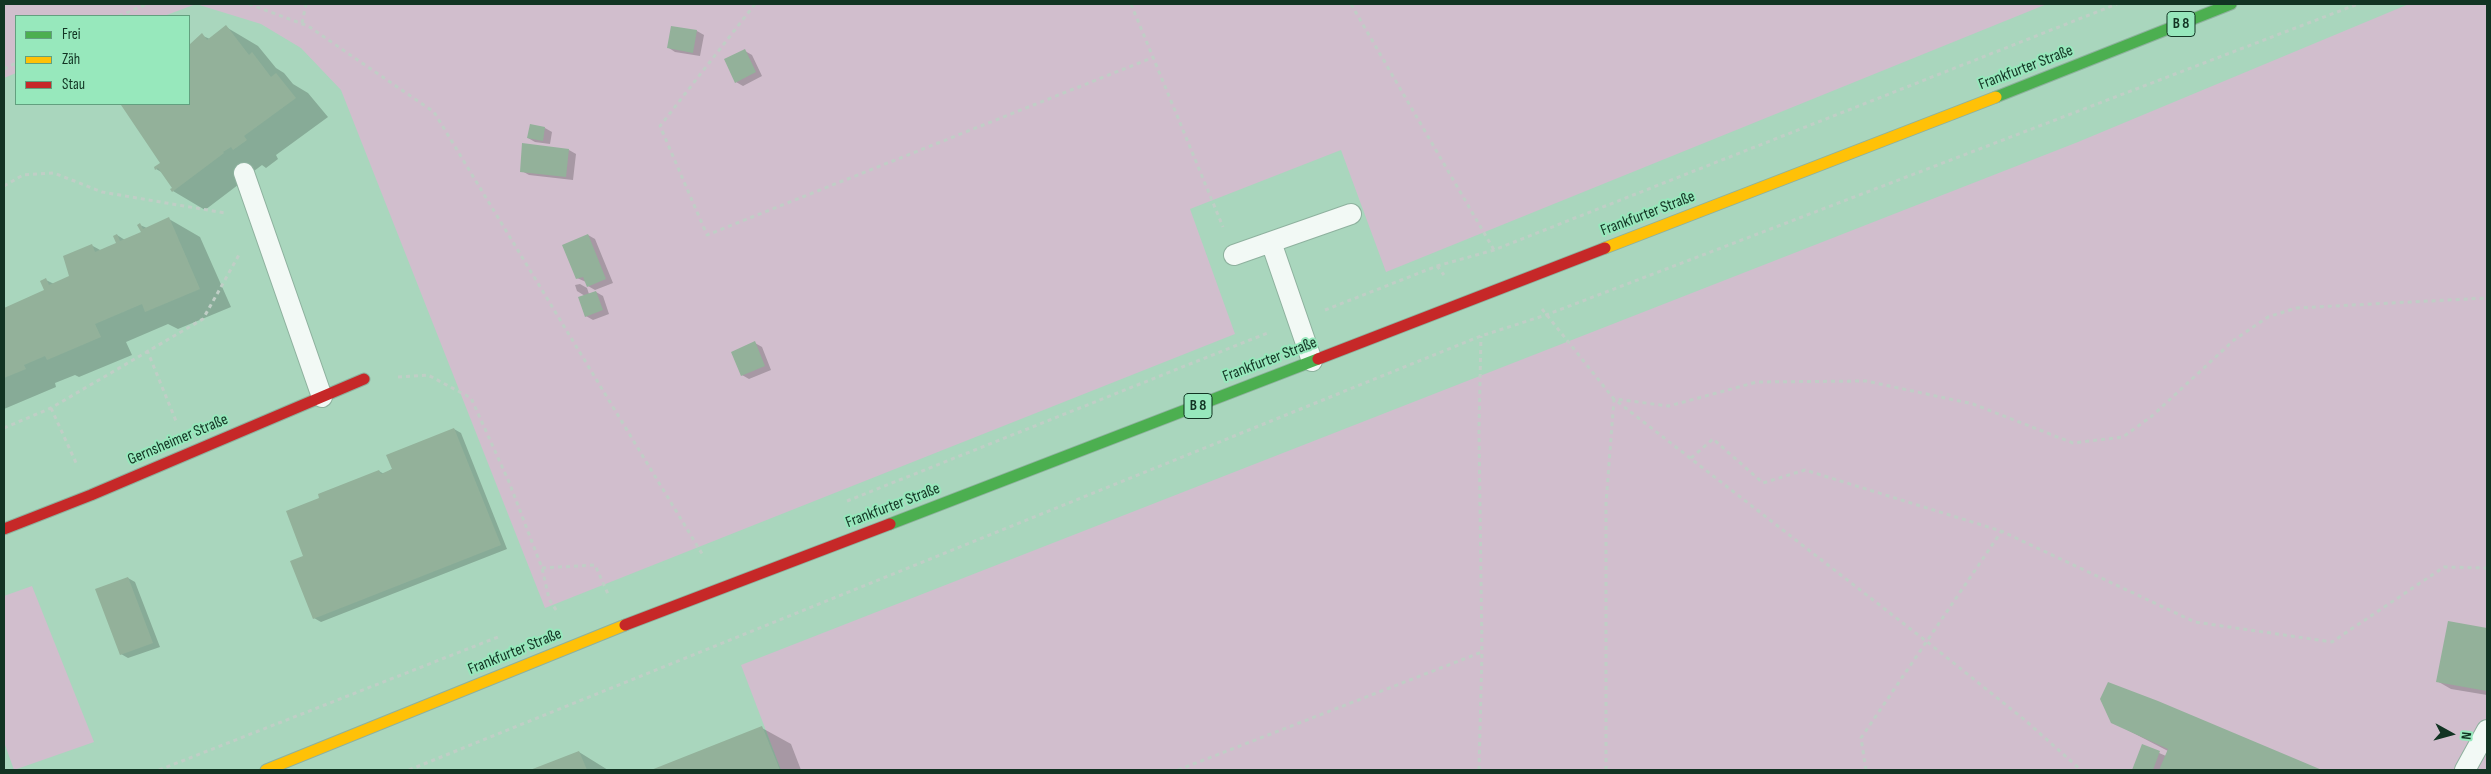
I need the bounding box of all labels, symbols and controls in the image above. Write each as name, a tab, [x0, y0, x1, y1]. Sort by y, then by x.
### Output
road number: B 8	[2167, 12, 2195, 36]
legend	[15, 15, 190, 105]
text: Frei	[62, 25, 81, 44]
street label: Frankfurter Straße	[1976, 41, 2076, 95]
text: Zäh	[62, 50, 80, 69]
text: Stau	[62, 75, 85, 94]
street label: Frankfurter Straße	[1598, 187, 1698, 241]
street label: Frankfurter Straße	[1220, 333, 1320, 387]
road number: B 8	[1184, 394, 1212, 418]
street label: Gernsheimer Straße	[125, 410, 231, 470]
street label: Frankfurter Straße	[843, 479, 943, 533]
street label: Frankfurter Straße	[465, 625, 565, 679]
north arrow	[2426, 709, 2476, 759]
text: N	[2457, 731, 2475, 741]

